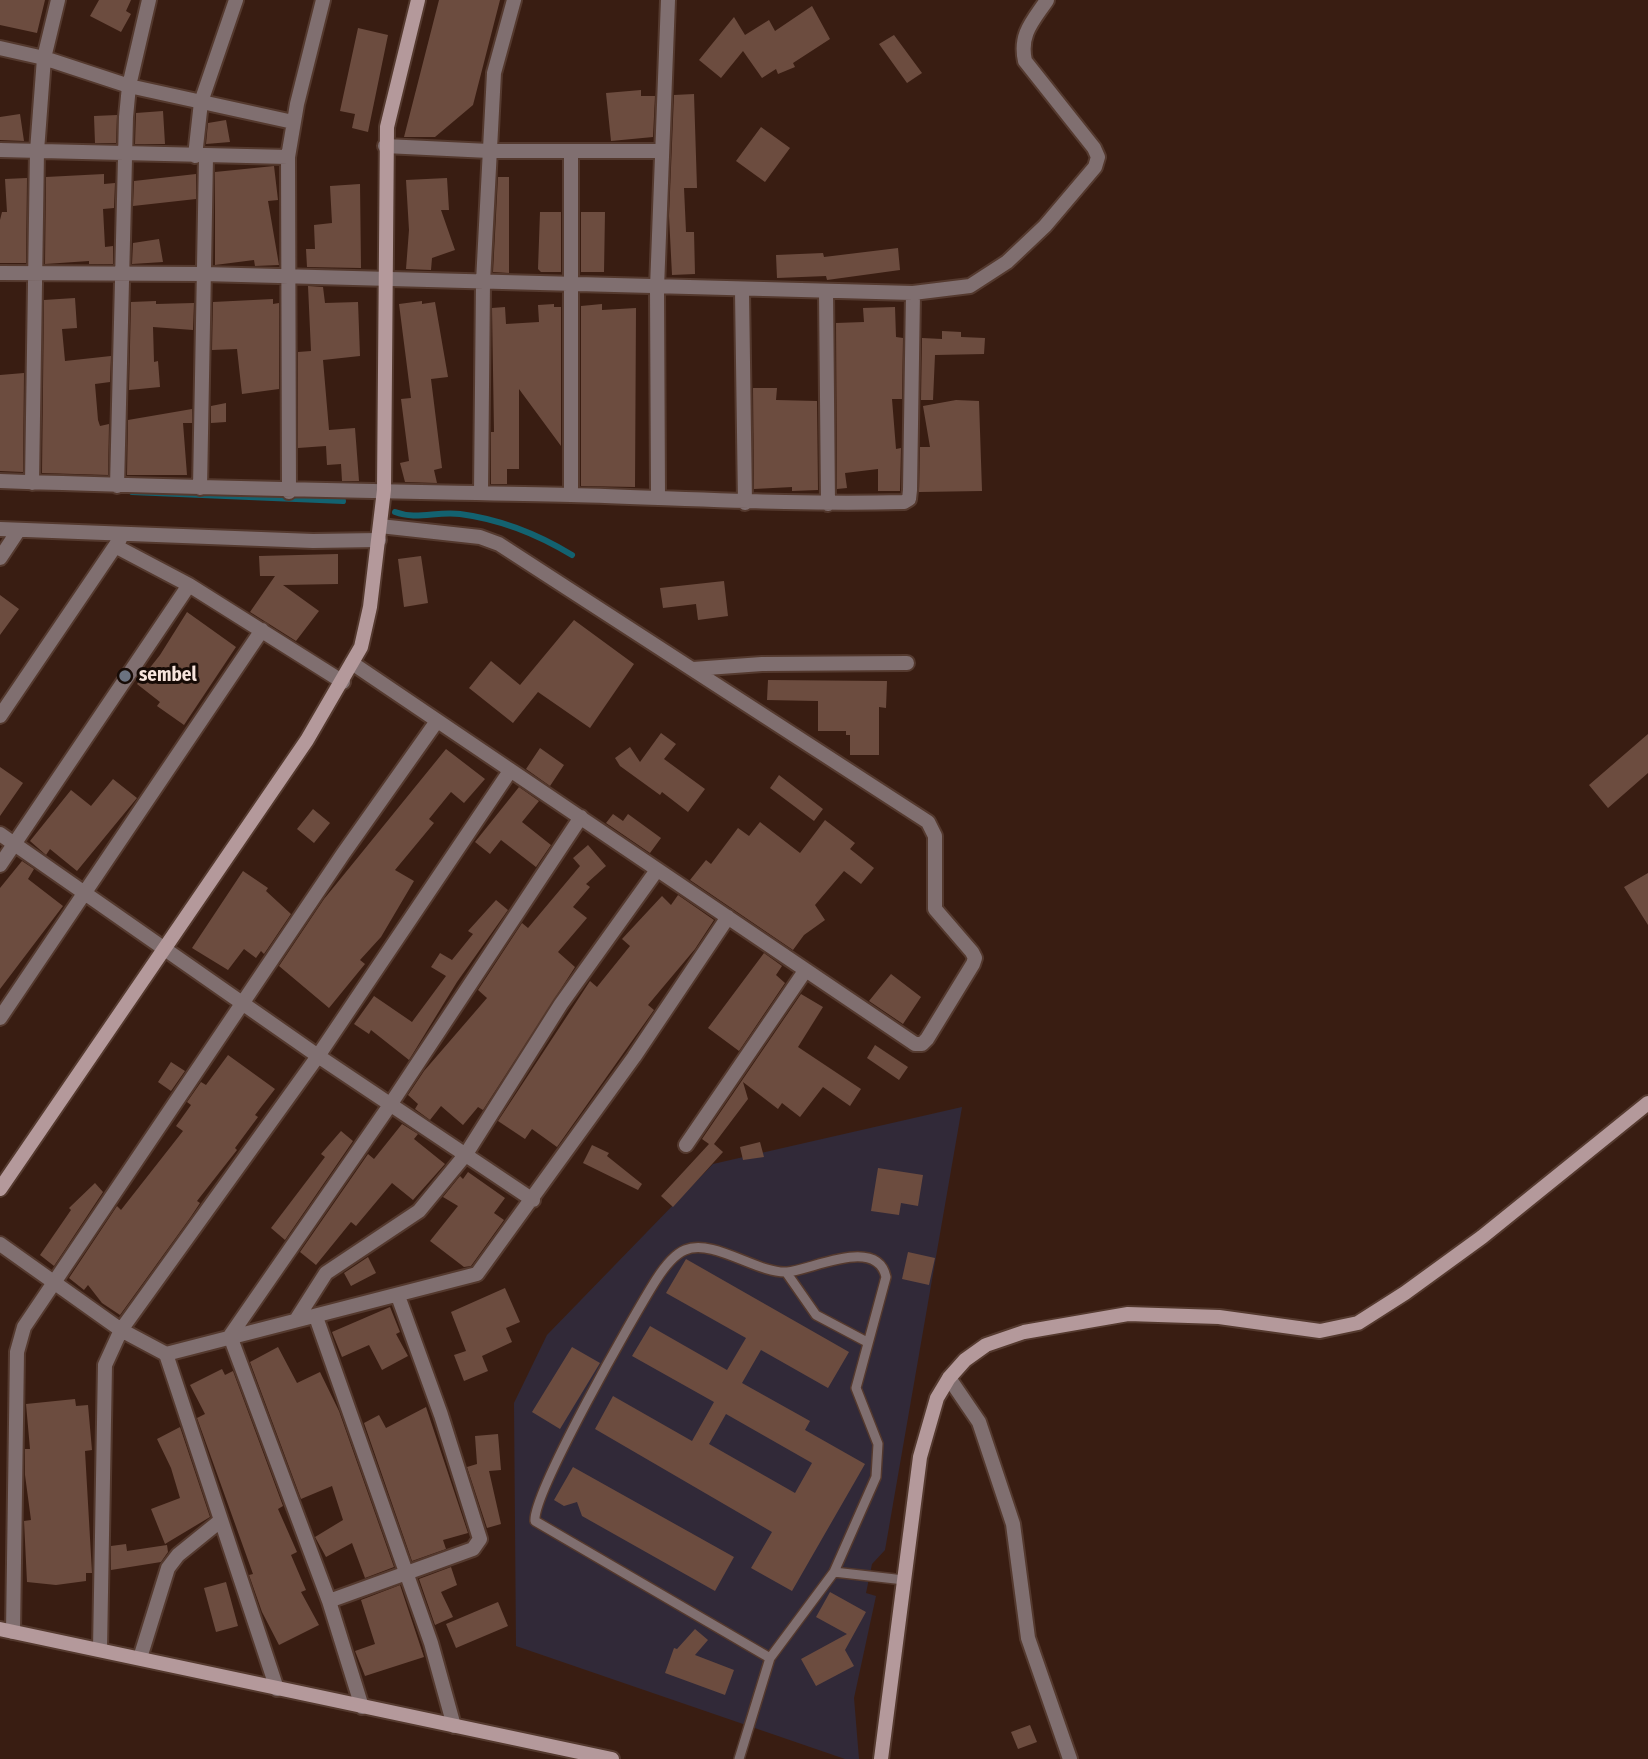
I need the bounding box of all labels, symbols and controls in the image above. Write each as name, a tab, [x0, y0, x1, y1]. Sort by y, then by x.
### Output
place label: sembel	[139, 665, 197, 687]
marker: sembel	[117, 668, 133, 684]

